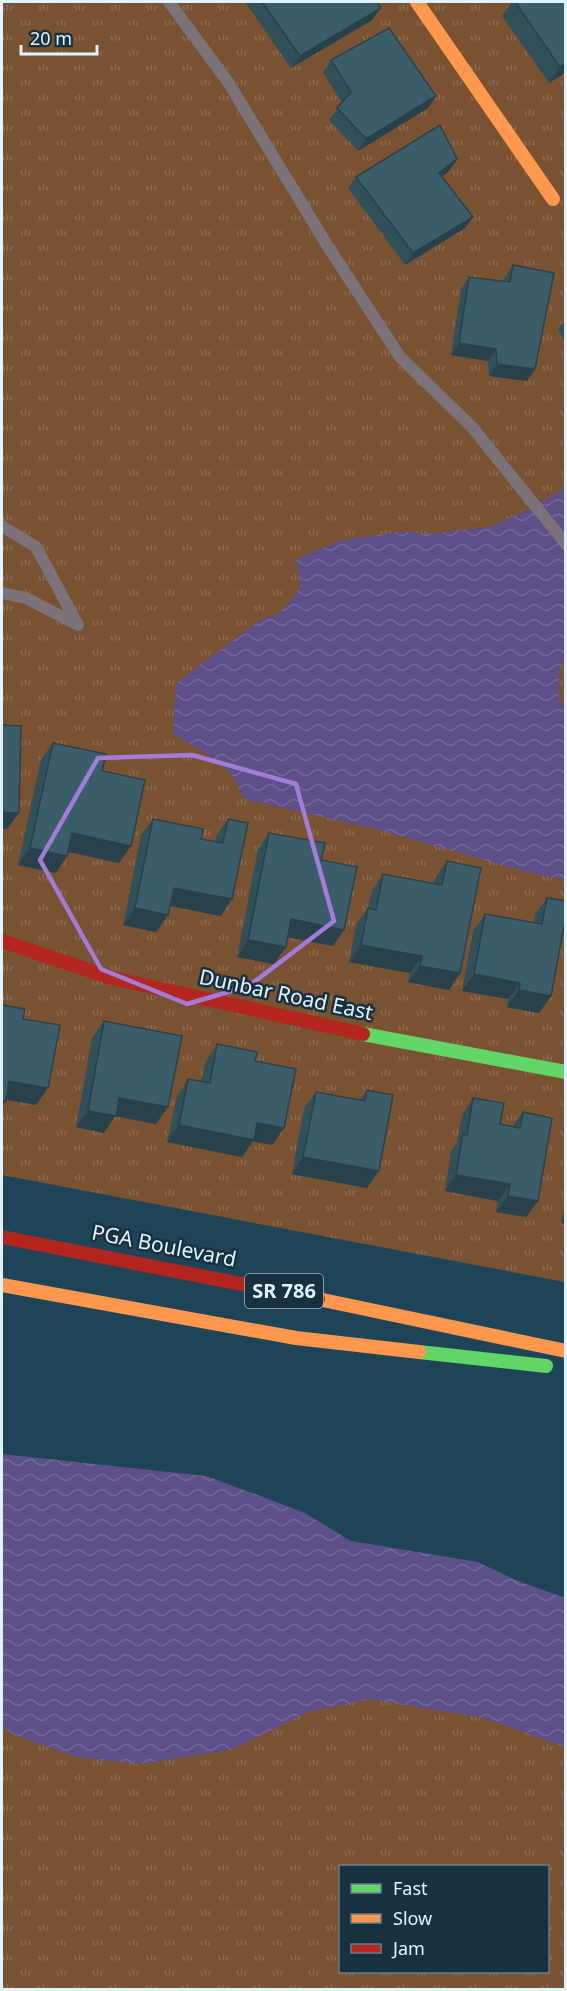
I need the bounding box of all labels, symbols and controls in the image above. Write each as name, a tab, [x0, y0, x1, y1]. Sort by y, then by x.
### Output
scale bar	[21, 18, 98, 56]
text: 20 m	[30, 26, 72, 50]
street label: Dunbar Road East	[197, 962, 376, 1026]
street label: PGA Boulevard	[90, 1217, 239, 1273]
road number: SR 786	[245, 1274, 323, 1308]
legend	[339, 1865, 549, 1973]
text: Fast	[393, 1876, 428, 1900]
text: Slow	[393, 1906, 432, 1930]
text: Jam	[391, 1936, 425, 1960]

